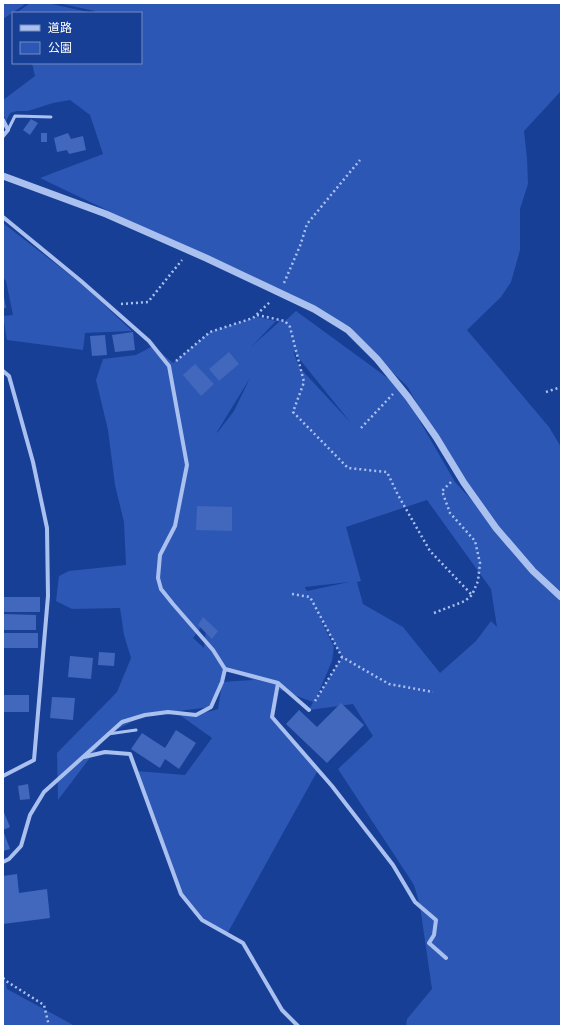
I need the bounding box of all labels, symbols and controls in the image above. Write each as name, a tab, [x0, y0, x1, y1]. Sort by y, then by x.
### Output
legend	[12, 12, 142, 64]
text: 道路	[48, 21, 72, 35]
text: 公園	[48, 41, 72, 55]

